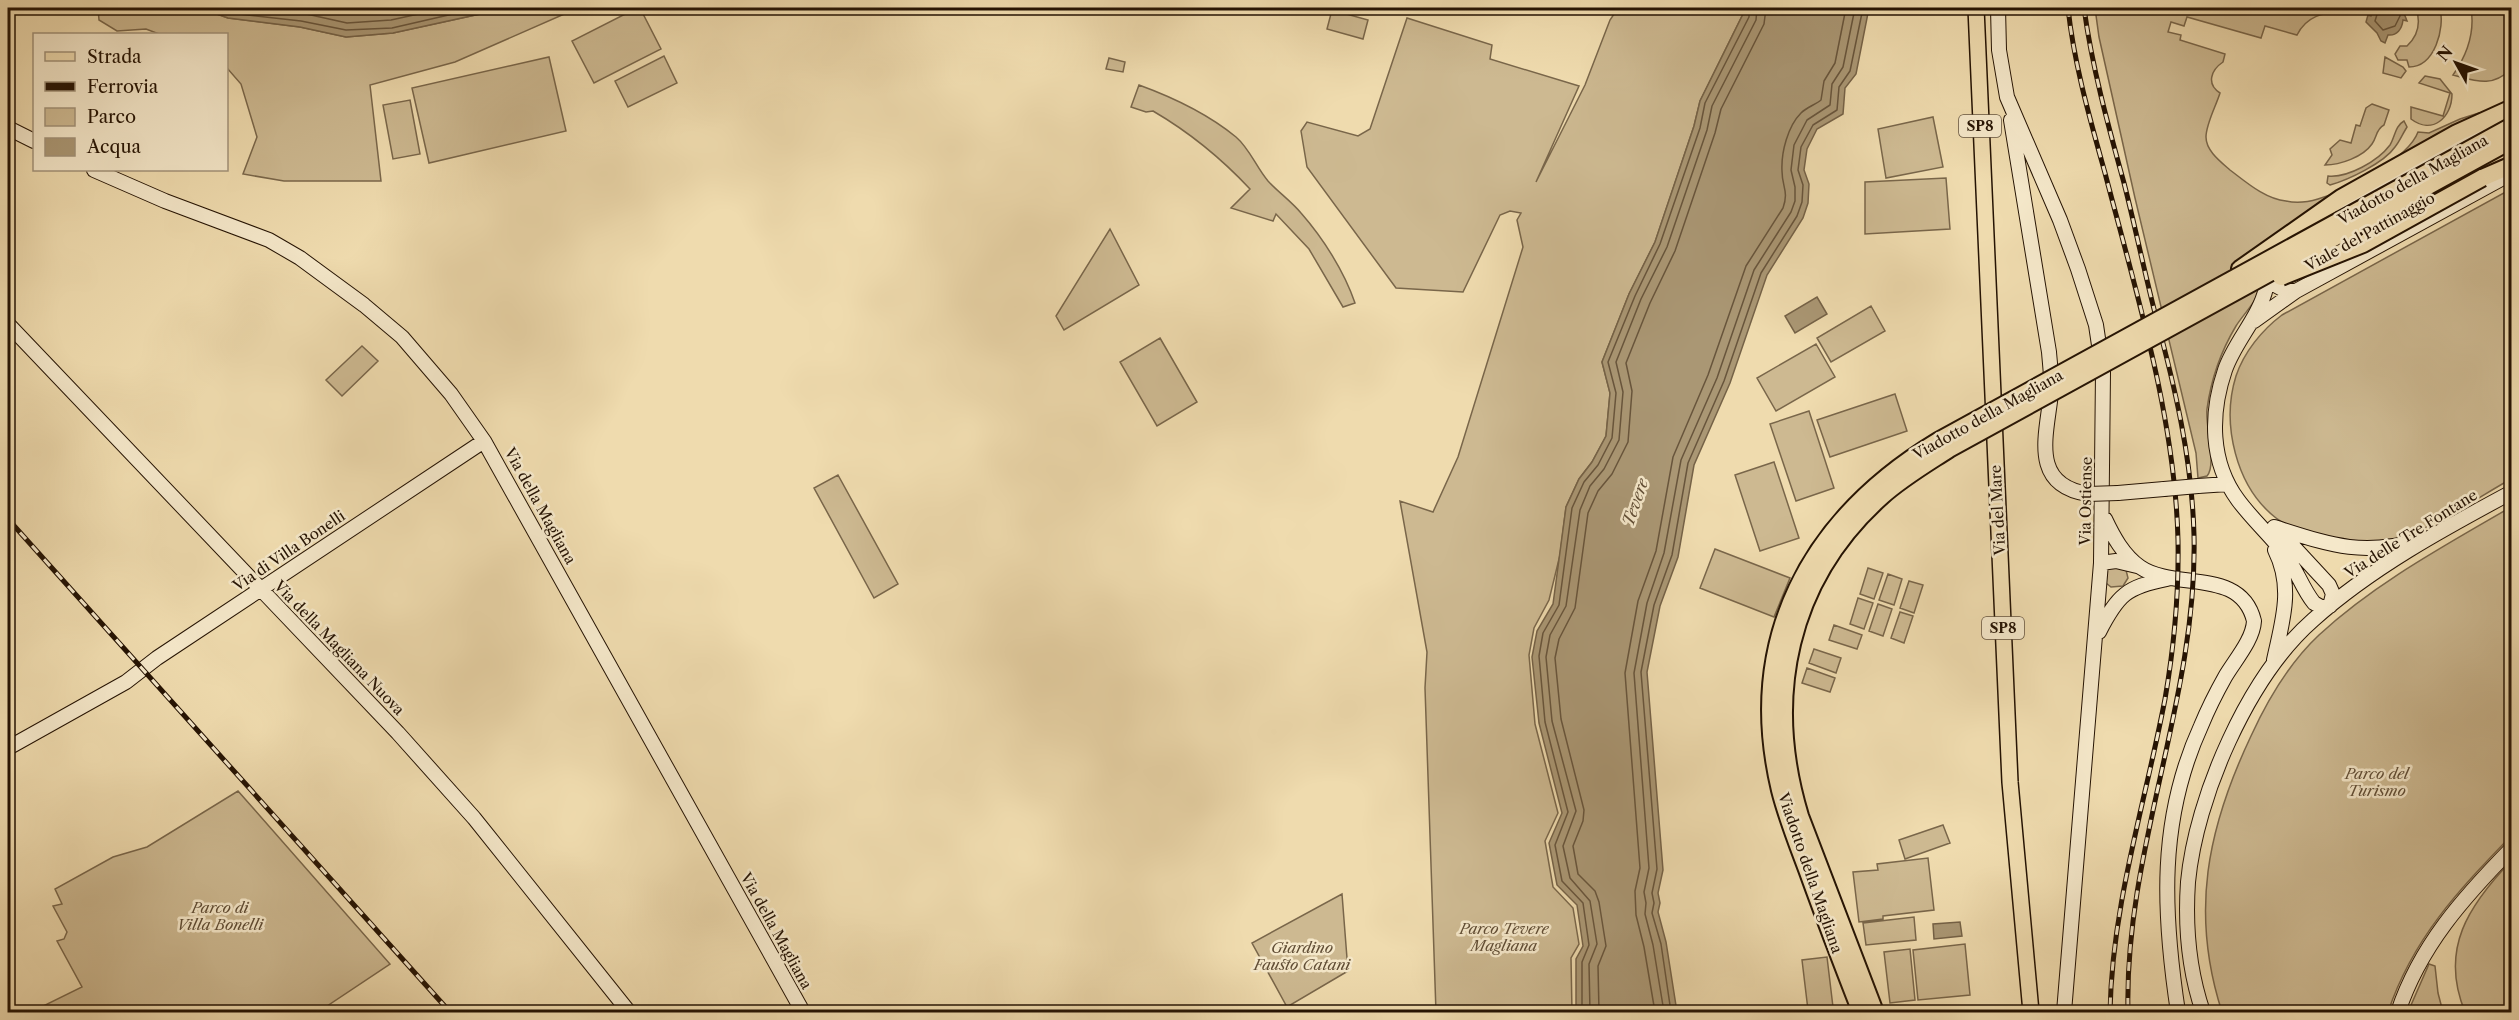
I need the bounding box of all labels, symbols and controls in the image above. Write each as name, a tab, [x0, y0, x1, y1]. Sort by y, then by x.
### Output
legend	[33, 33, 228, 171]
north arrow	[2426, 33, 2486, 93]
text: N	[2432, 42, 2457, 65]
text: Strada	[87, 46, 142, 68]
text: Ferrovia	[87, 76, 159, 98]
text: Parco	[87, 106, 136, 128]
road number: SP8	[1959, 115, 2001, 137]
street label: Viadotto della Magliana	[2334, 130, 2491, 229]
text: Acqua	[86, 136, 141, 158]
street label: Viale del Pattinaggio	[2301, 188, 2438, 276]
street label: Viadotto della Magliana	[1909, 365, 2066, 464]
street label: Via della Magliana	[500, 443, 580, 567]
street label: Via Ostiense	[2075, 457, 2096, 546]
street label: Via del Mare	[1986, 464, 2009, 557]
water label: Tevere	[1618, 474, 1653, 528]
street label: Via delle Tre Fontane	[2340, 485, 2481, 583]
street label: Via di Villa Bonelli	[228, 506, 349, 596]
street label: Via della Magliana Nuova	[269, 576, 409, 719]
road number: SP8	[1982, 617, 2024, 639]
park label: Parco del Turismo	[2344, 764, 2411, 800]
street label: Viadotto della Magliana	[1774, 789, 1847, 956]
street label: Via della Magliana	[736, 868, 816, 992]
park label: Parco di Villa Bonelli	[177, 898, 265, 934]
park label: Parco Tevere Magliana	[1458, 919, 1549, 955]
park label: Giardino Fausto Catani	[1253, 938, 1352, 974]

